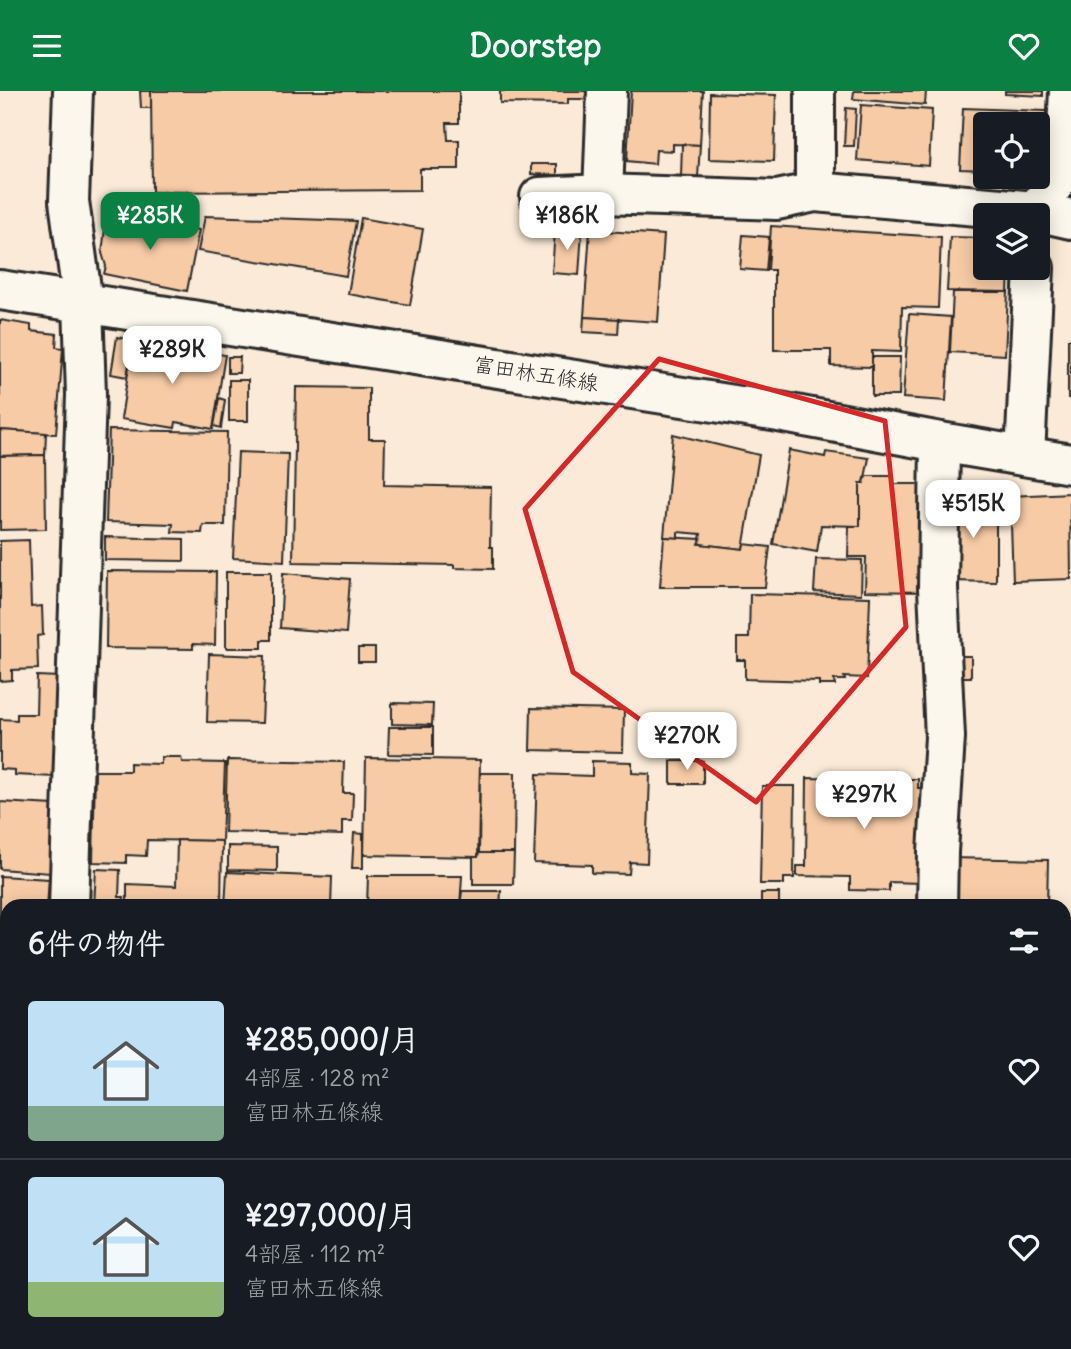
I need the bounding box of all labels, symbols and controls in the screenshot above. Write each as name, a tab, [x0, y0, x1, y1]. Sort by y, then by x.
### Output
text: Doorstep	[469, 25, 602, 66]
icon: menu	[28, 27, 66, 65]
icon: heart	[1005, 27, 1043, 65]
map controls	[973, 112, 1050, 280]
button: locate	[973, 112, 1050, 189]
pin: ¥285K	[101, 193, 199, 252]
pin: ¥186K	[518, 193, 616, 252]
text: ¥285K	[117, 200, 183, 229]
text: ¥186K	[535, 200, 599, 229]
button: layers	[973, 203, 1050, 280]
pin: ¥289K	[123, 327, 221, 386]
text: ¥289K	[139, 334, 205, 363]
street label: 富田林五條線	[472, 350, 600, 397]
pin: ¥515K	[924, 481, 1022, 540]
text: ¥515K	[941, 488, 1005, 517]
pin: ¥270K	[638, 713, 736, 772]
text: ¥270K	[654, 720, 720, 749]
pin: ¥297K	[815, 771, 913, 831]
text: ¥297K	[832, 779, 896, 808]
icon: filters	[1005, 922, 1043, 960]
text: 6件の物件	[28, 924, 165, 962]
text: ¥285,000/月	[245, 1020, 420, 1058]
icon: home	[84, 1029, 168, 1113]
icon: heart	[1005, 1052, 1043, 1090]
text: 4部屋 · 128 m²	[245, 1063, 390, 1092]
text: 富田林五條線	[245, 1097, 383, 1126]
text: ¥297,000/月	[245, 1196, 417, 1234]
icon: home	[84, 1205, 168, 1289]
icon: heart	[1005, 1228, 1043, 1266]
text: 4部屋 · 112 m²	[245, 1239, 385, 1268]
text: 富田林五條線	[245, 1273, 383, 1302]

